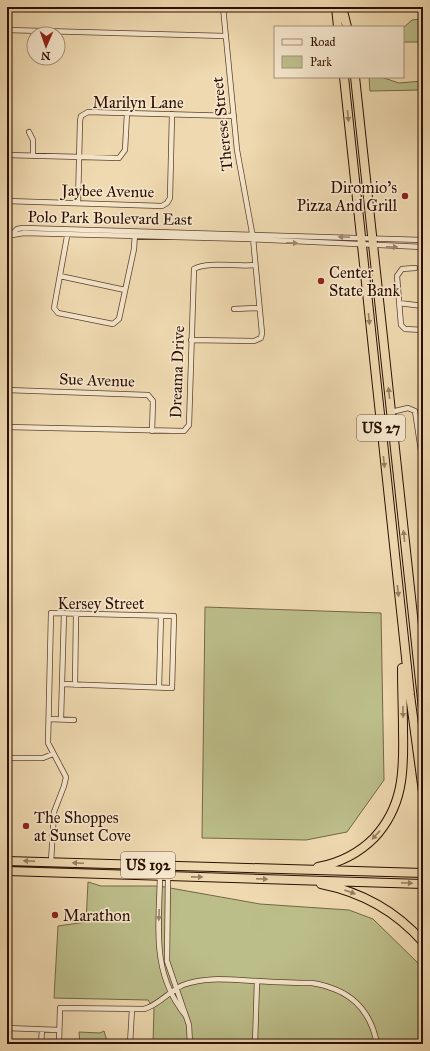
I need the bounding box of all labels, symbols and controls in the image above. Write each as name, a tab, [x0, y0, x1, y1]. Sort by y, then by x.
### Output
north arrow	[26, 26, 66, 66]
legend	[274, 26, 404, 78]
text: Road	[310, 35, 336, 49]
text: N	[40, 49, 51, 62]
text: Park	[310, 55, 332, 69]
street label: Therese Street	[208, 76, 236, 172]
street label: Marilyn Lane	[92, 93, 184, 112]
one-way arrow	[345, 110, 351, 122]
place label: Diromio's Pizza And Grill	[297, 178, 398, 215]
street label: Jaybee Avenue	[59, 181, 155, 202]
marker: Diromio's Pizza And Grill	[400, 191, 410, 201]
street label: Polo Park Boulevard East	[27, 207, 193, 229]
one-way arrow	[337, 234, 350, 240]
one-way arrow	[286, 239, 298, 246]
one-way arrow	[386, 243, 398, 250]
place label: Center State Bank	[329, 263, 400, 300]
marker: Center State Bank	[316, 276, 326, 286]
one-way arrow	[366, 313, 373, 325]
street label: Dreama Drive	[166, 325, 188, 419]
street label: Sue Avenue	[59, 369, 136, 391]
one-way arrow	[386, 386, 392, 399]
road number: US 27	[357, 415, 405, 441]
one-way arrow	[381, 456, 388, 468]
one-way arrow	[401, 530, 408, 542]
one-way arrow	[395, 585, 402, 597]
street label: Kersey Street	[58, 594, 145, 613]
one-way arrow	[400, 706, 406, 719]
place label: The Shoppes at Sunset Cove	[34, 808, 131, 845]
marker: The Shoppes at Sunset Cove	[21, 821, 31, 831]
one-way arrow	[371, 830, 381, 840]
road number: US 192	[121, 852, 175, 878]
one-way arrow	[23, 858, 35, 865]
one-way arrow	[71, 860, 84, 866]
one-way arrow	[191, 874, 204, 880]
one-way arrow	[256, 876, 269, 882]
one-way arrow	[401, 880, 413, 887]
one-way arrow	[344, 889, 356, 895]
place label: Marathon	[63, 906, 131, 925]
one-way arrow	[156, 909, 162, 922]
marker: Marathon	[50, 910, 60, 920]

